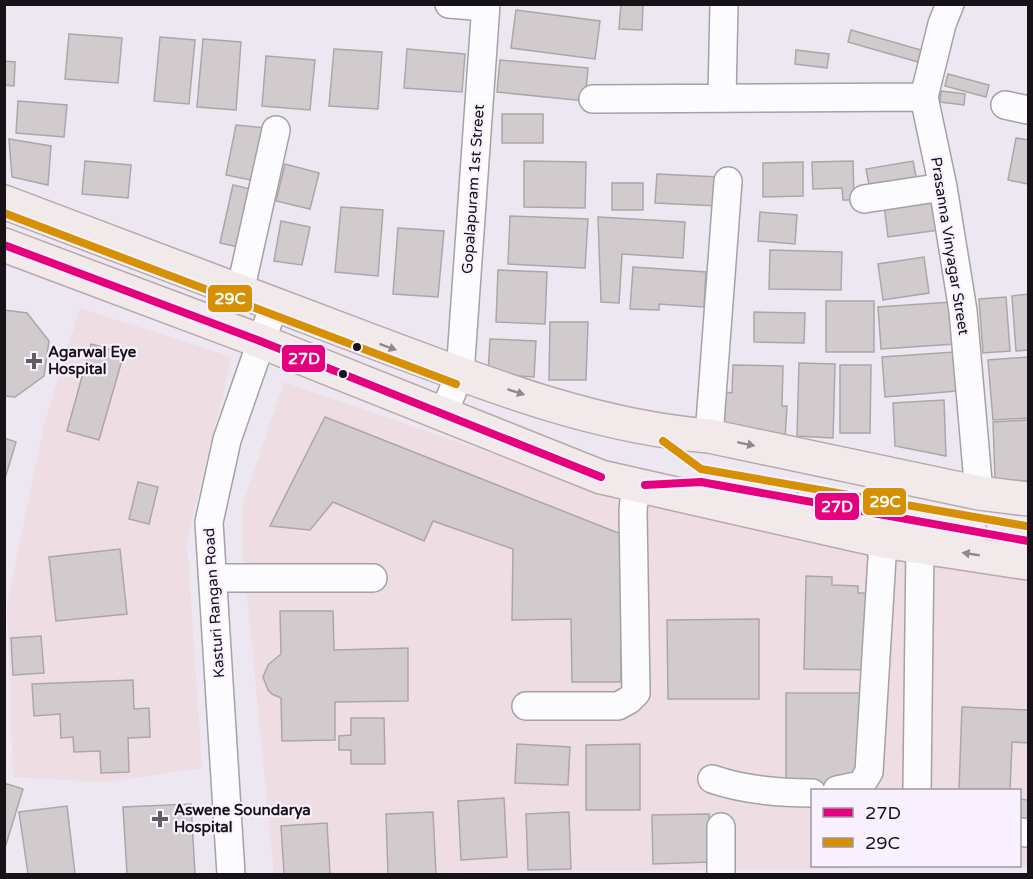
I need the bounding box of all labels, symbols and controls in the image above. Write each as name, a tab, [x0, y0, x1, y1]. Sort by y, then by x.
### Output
street label: Gopalapuram 1st Street	[458, 103, 488, 274]
street label: Prasanna Vinyagar Street	[927, 156, 973, 337]
line badge: 29C	[207, 284, 253, 313]
text: 29C	[214, 289, 246, 309]
unlabelled marker	[351, 341, 363, 353]
place label: Agarwal Eye Hospital	[48, 343, 137, 379]
one-way arrow	[379, 343, 397, 352]
line badge: 27D	[281, 344, 326, 373]
text: 27D	[288, 349, 320, 369]
marker: Agarwal Eye Hospital	[25, 352, 43, 370]
unlabelled marker	[337, 368, 349, 380]
one-way arrow	[507, 388, 525, 397]
one-way arrow	[737, 440, 756, 449]
line badge: 29C	[862, 487, 907, 516]
line badge: 27D	[814, 492, 860, 521]
text: 29C	[869, 492, 901, 512]
text: 27D	[821, 497, 853, 517]
street label: Kasturi Rangan Road	[200, 527, 228, 679]
one-way arrow	[961, 549, 980, 558]
legend	[811, 789, 1021, 867]
place label: Aswene Soundarya Hospital	[174, 801, 311, 837]
text: 27D	[865, 802, 901, 824]
marker: Aswene Soundarya Hospital	[151, 810, 169, 828]
text: 29C	[865, 832, 900, 854]

